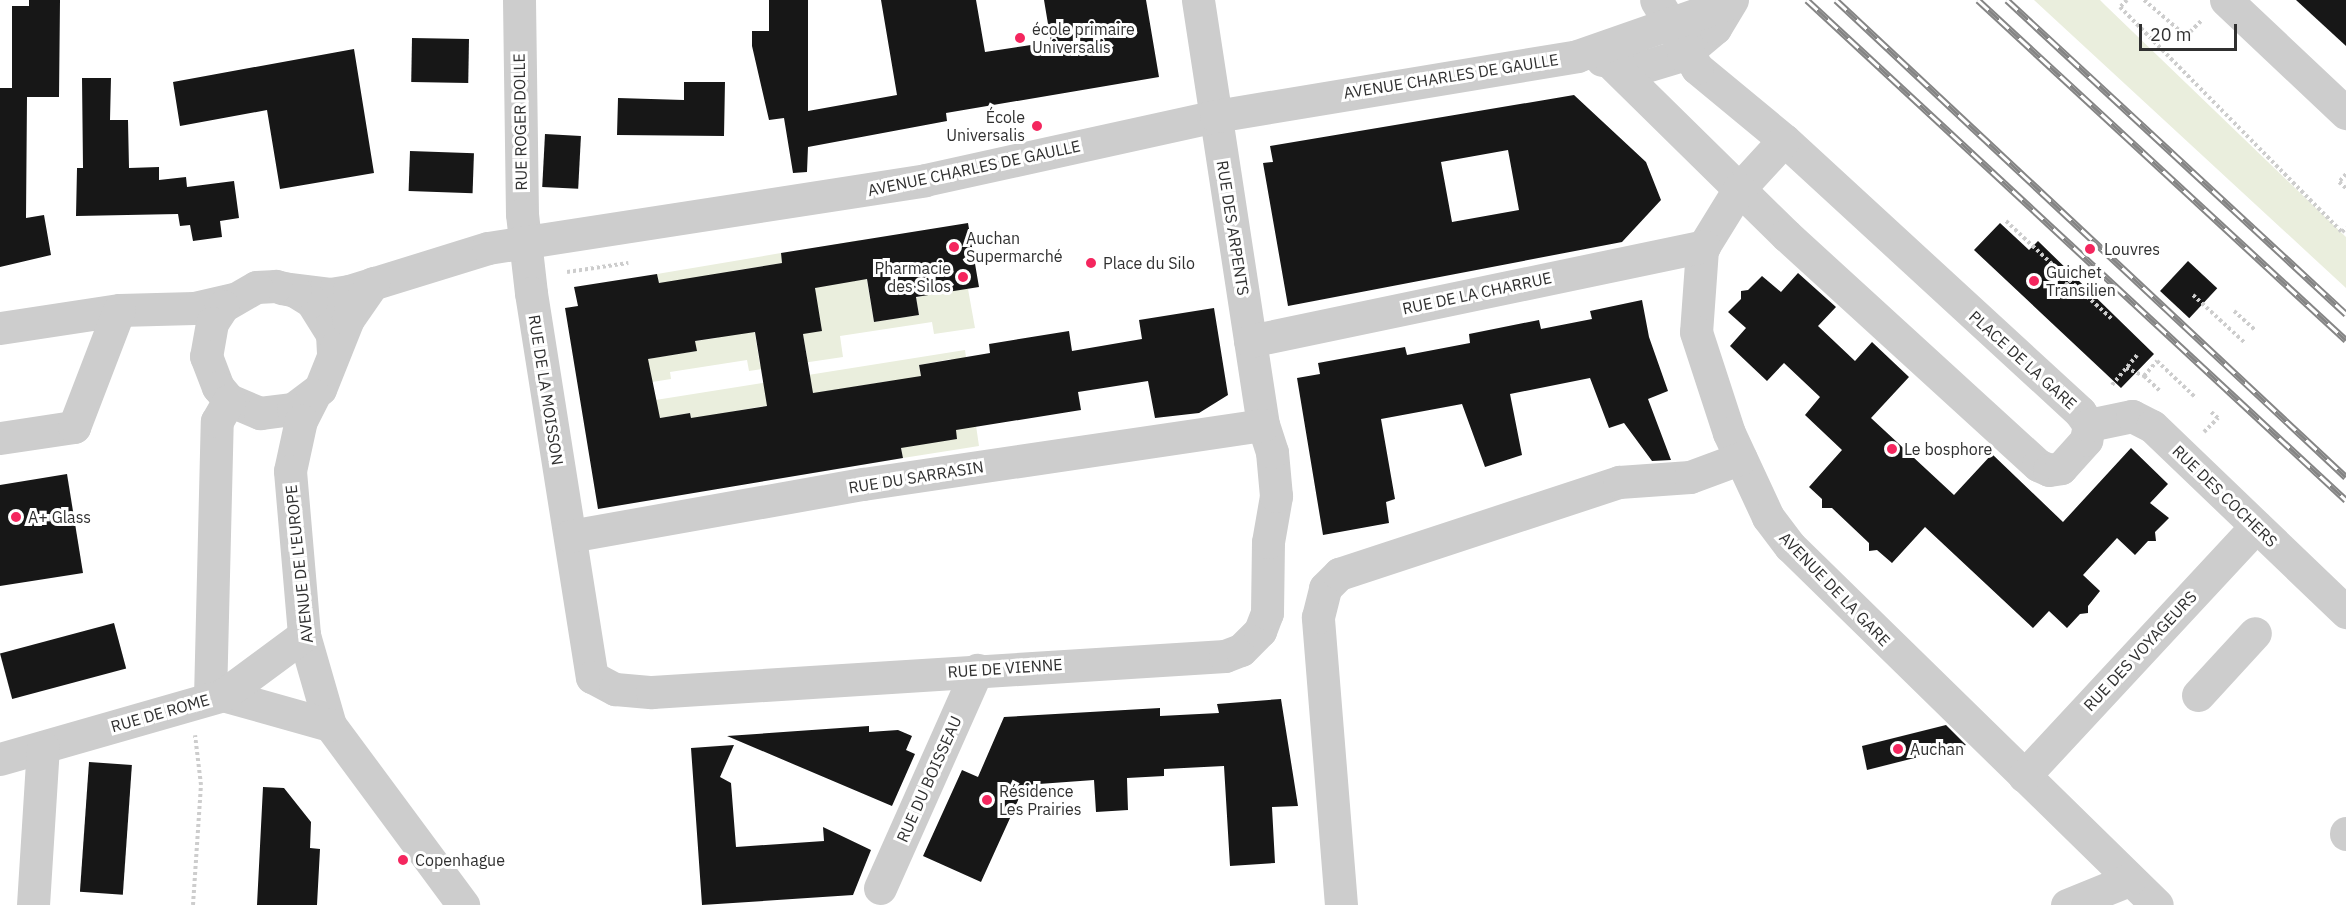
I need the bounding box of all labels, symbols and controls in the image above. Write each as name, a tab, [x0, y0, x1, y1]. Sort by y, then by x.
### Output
scale bar	[2142, 12, 2240, 50]
place label: école primaire Universalis	[1032, 19, 1135, 57]
text: 20 m	[2150, 23, 2192, 46]
marker: école primaire Universalis	[1013, 31, 1027, 45]
street label: AVENUE CHARLES DE GAULLE	[1342, 50, 1560, 102]
street label: RUE ROGER DOLLE	[509, 53, 531, 191]
place label: École Universalis	[946, 107, 1025, 145]
marker: École Universalis	[1030, 119, 1044, 133]
street label: AVENUE CHARLES DE GAULLE	[866, 136, 1082, 200]
street label: RUE DES ARPENTS	[1213, 159, 1253, 297]
place label: Auchan Supermarché	[966, 228, 1063, 266]
place label: Louvres	[2104, 239, 2160, 259]
marker: Auchan Supermarché	[947, 240, 961, 254]
marker: Louvres	[2081, 240, 2099, 258]
place label: Place du Silo	[1103, 253, 1195, 273]
marker: Place du Silo	[1084, 256, 1098, 270]
place label: Pharmacie des Silos	[874, 258, 951, 296]
place label: Guichet Transilien	[2046, 262, 2116, 300]
street label: RUE DE LA CHARRUE	[1401, 268, 1553, 318]
marker: Pharmacie des Silos	[956, 270, 970, 284]
marker: Guichet Transilien	[2027, 274, 2041, 288]
street label: PLACE DE LA GARE	[1965, 307, 2081, 413]
street label: RUE DE LA MOISSON	[525, 313, 567, 467]
place label: Le bosphore	[1904, 439, 1992, 459]
street label: RUE DES COCHERS	[2169, 441, 2281, 551]
marker: Le bosphore	[1885, 442, 1899, 456]
street label: RUE DU SARRASIN	[847, 457, 985, 497]
street label: AVENUE DE L'EUROPE	[281, 484, 317, 644]
place label: A+ Glass	[28, 507, 91, 527]
marker: A+ Glass	[9, 510, 23, 524]
street label: AVENUE DE LA GARE	[1776, 528, 1894, 650]
street label: RUE DES VOYAGEURS	[2079, 587, 2201, 715]
street label: RUE DE VIENNE	[947, 654, 1063, 682]
street label: RUE DE ROME	[109, 690, 211, 736]
street label: RUE DU BOISSEAU	[893, 713, 965, 845]
place label: Auchan	[1910, 739, 1964, 759]
marker: Auchan	[1891, 742, 1905, 756]
place label: Résidence Les Prairies	[999, 781, 1082, 819]
marker: Résidence Les Prairies	[980, 793, 994, 807]
place label: Copenhague	[415, 850, 505, 870]
marker: Copenhague	[396, 853, 410, 867]

